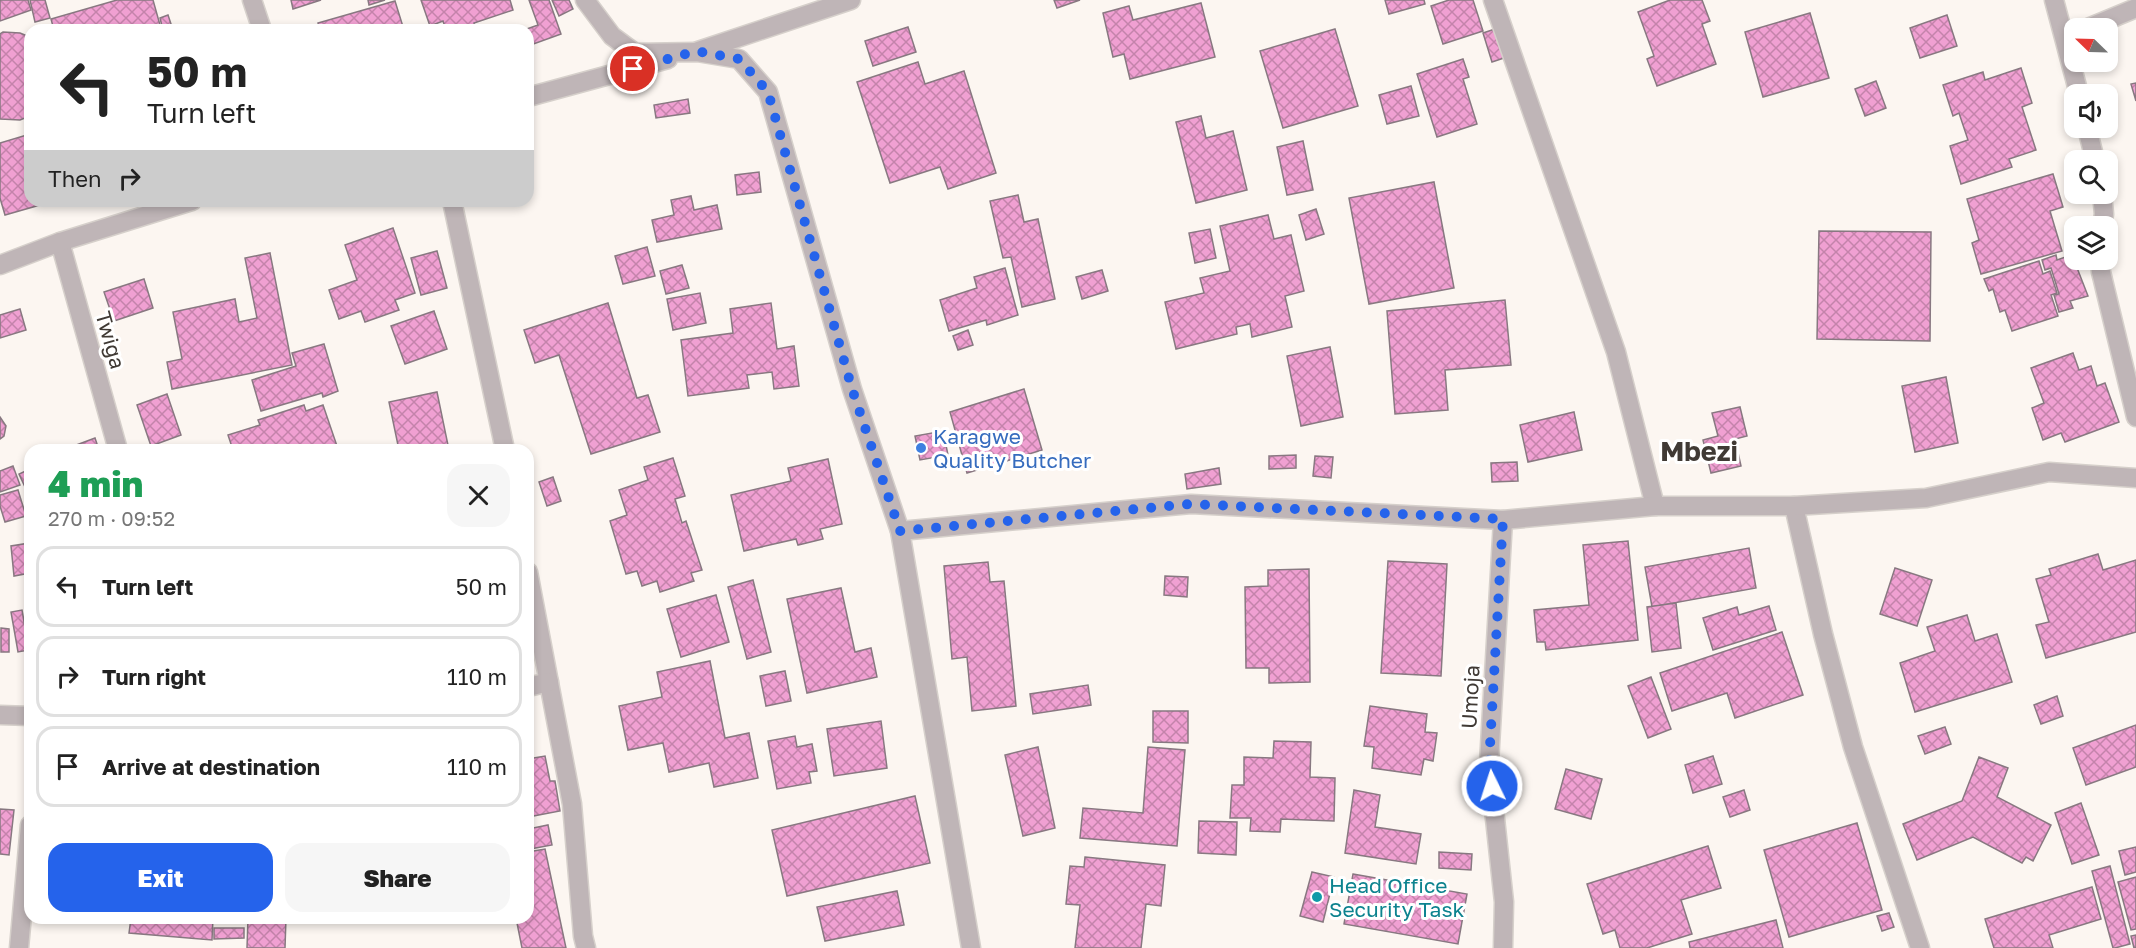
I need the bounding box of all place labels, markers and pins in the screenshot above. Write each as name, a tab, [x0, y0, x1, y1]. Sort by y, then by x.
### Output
pin	[607, 43, 658, 94]
place label: Karagwe Quality Butcher	[933, 423, 1091, 473]
marker: Karagwe Quality Butcher	[914, 441, 928, 455]
place label: Head Office Security Task	[1329, 872, 1465, 922]
marker: Head Office Security Task	[1310, 890, 1324, 904]

